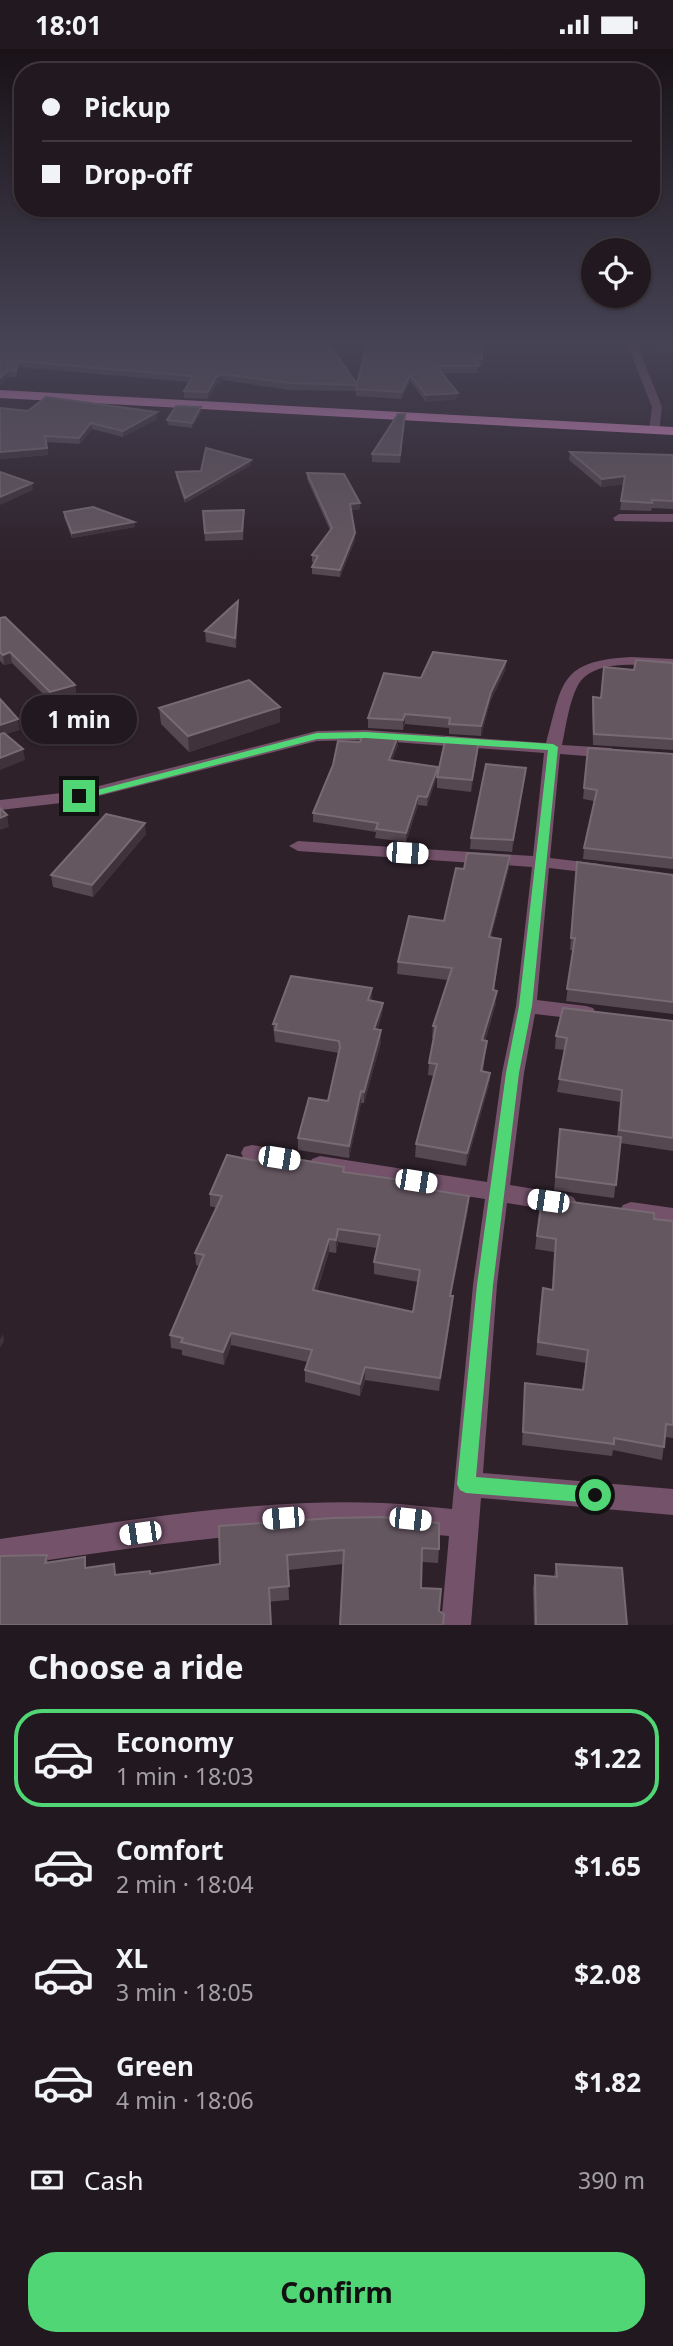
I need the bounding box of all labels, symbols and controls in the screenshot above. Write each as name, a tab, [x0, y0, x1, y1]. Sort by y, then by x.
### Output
text: 18:01	[35, 7, 102, 43]
text: Pickup	[84, 89, 171, 125]
text: Drop-off	[84, 156, 191, 192]
map controls	[581, 238, 651, 308]
button: locate	[581, 238, 651, 308]
callout: 1 min	[21, 695, 137, 743]
text: 1 min	[47, 703, 111, 735]
route end	[63, 780, 95, 812]
car	[386, 841, 429, 865]
car	[257, 1144, 302, 1172]
car	[394, 1167, 439, 1195]
car	[526, 1188, 571, 1214]
route start	[579, 1479, 611, 1511]
car	[262, 1506, 305, 1530]
car	[389, 1506, 432, 1532]
car	[118, 1520, 163, 1546]
text: Choose a ride	[28, 1645, 244, 1688]
text: Economy	[116, 1724, 234, 1760]
icon: car	[32, 1727, 95, 1790]
text: $1.22	[574, 1740, 641, 1776]
text: 1 min · 18:03	[116, 1760, 254, 1792]
text: Comfort	[116, 1832, 224, 1868]
icon: car	[32, 1835, 95, 1898]
text: $1.65	[574, 1848, 641, 1884]
text: 2 min · 18:04	[116, 1868, 254, 1900]
text: XL	[116, 1940, 148, 1976]
icon: car	[32, 1943, 95, 2006]
text: $2.08	[574, 1956, 641, 1992]
text: 3 min · 18:05	[116, 1976, 254, 2008]
text: Green	[116, 2048, 194, 2084]
icon: car	[32, 2051, 95, 2114]
text: $1.82	[574, 2064, 641, 2100]
text: 4 min · 18:06	[116, 2084, 254, 2116]
icon: cash	[28, 2161, 66, 2199]
text: Cash	[84, 2162, 144, 2198]
text: 390 m	[578, 2164, 645, 2196]
button: Confirm	[28, 2252, 645, 2332]

